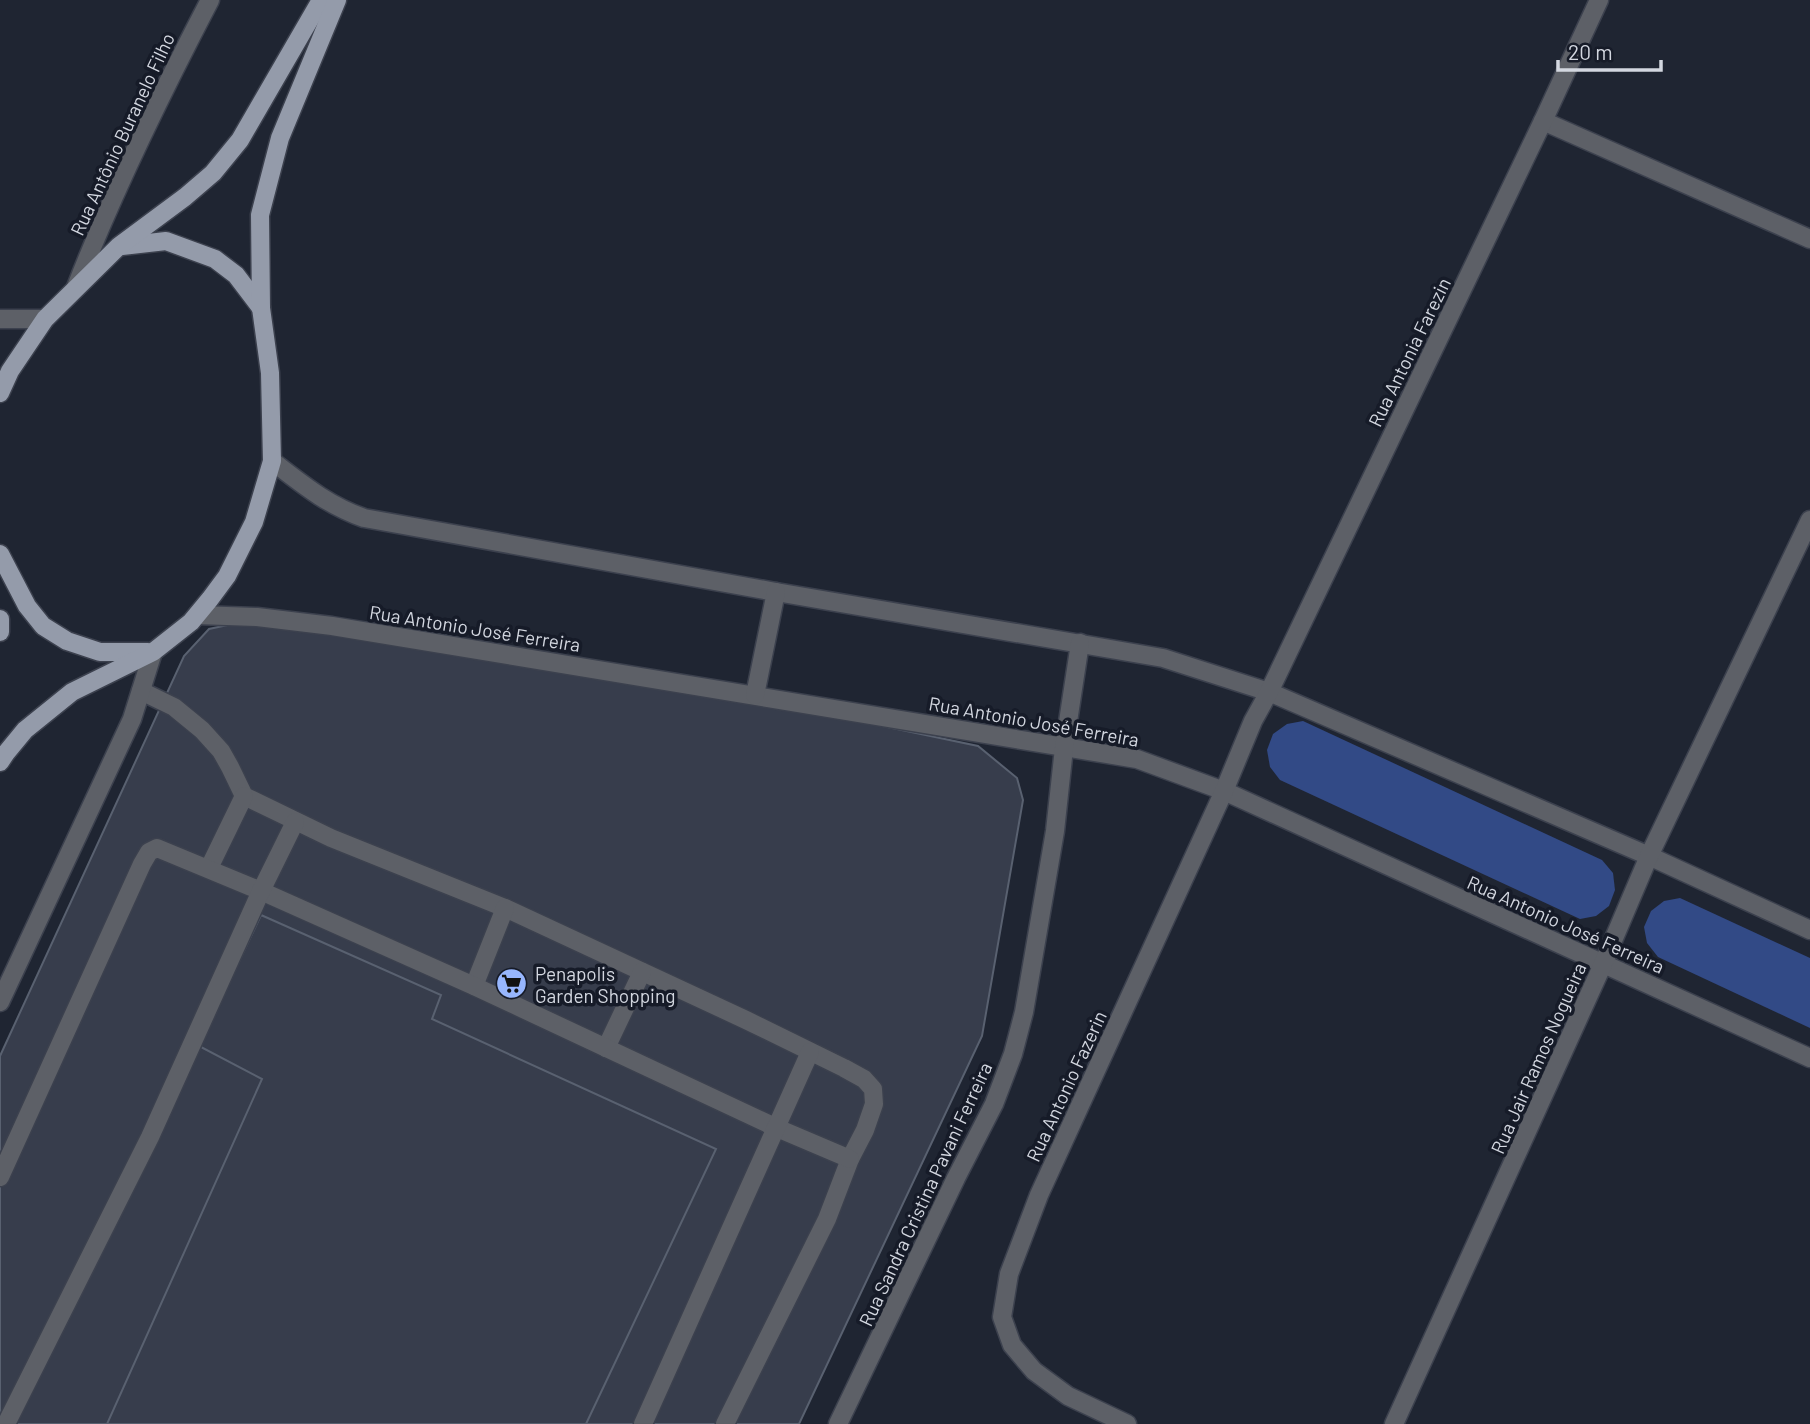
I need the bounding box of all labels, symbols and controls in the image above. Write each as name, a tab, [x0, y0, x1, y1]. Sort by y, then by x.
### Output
scale bar	[1558, 28, 1661, 72]
street label: Rua Antônio Buranelo Filho	[65, 29, 179, 239]
text: 20 m	[1568, 39, 1613, 64]
street label: Rua Antonia Farezin	[1363, 274, 1455, 430]
street label: Rua Antonio José Ferreira	[368, 600, 582, 656]
street label: Rua Antonio José Ferreira	[927, 691, 1141, 751]
street label: Rua Antonio José Ferreira	[1464, 870, 1668, 978]
street label: Rua Jair Ramos Nogueira	[1485, 959, 1591, 1157]
place label: Penapolis Garden Shopping	[535, 962, 675, 1007]
supermarket icon: Penapolis Garden Shopping	[495, 967, 529, 1001]
street label: Rua Antonio Fazerin	[1021, 1007, 1111, 1165]
street label: Rua Sandra Cristina Pavani Ferreira	[854, 1058, 996, 1330]

